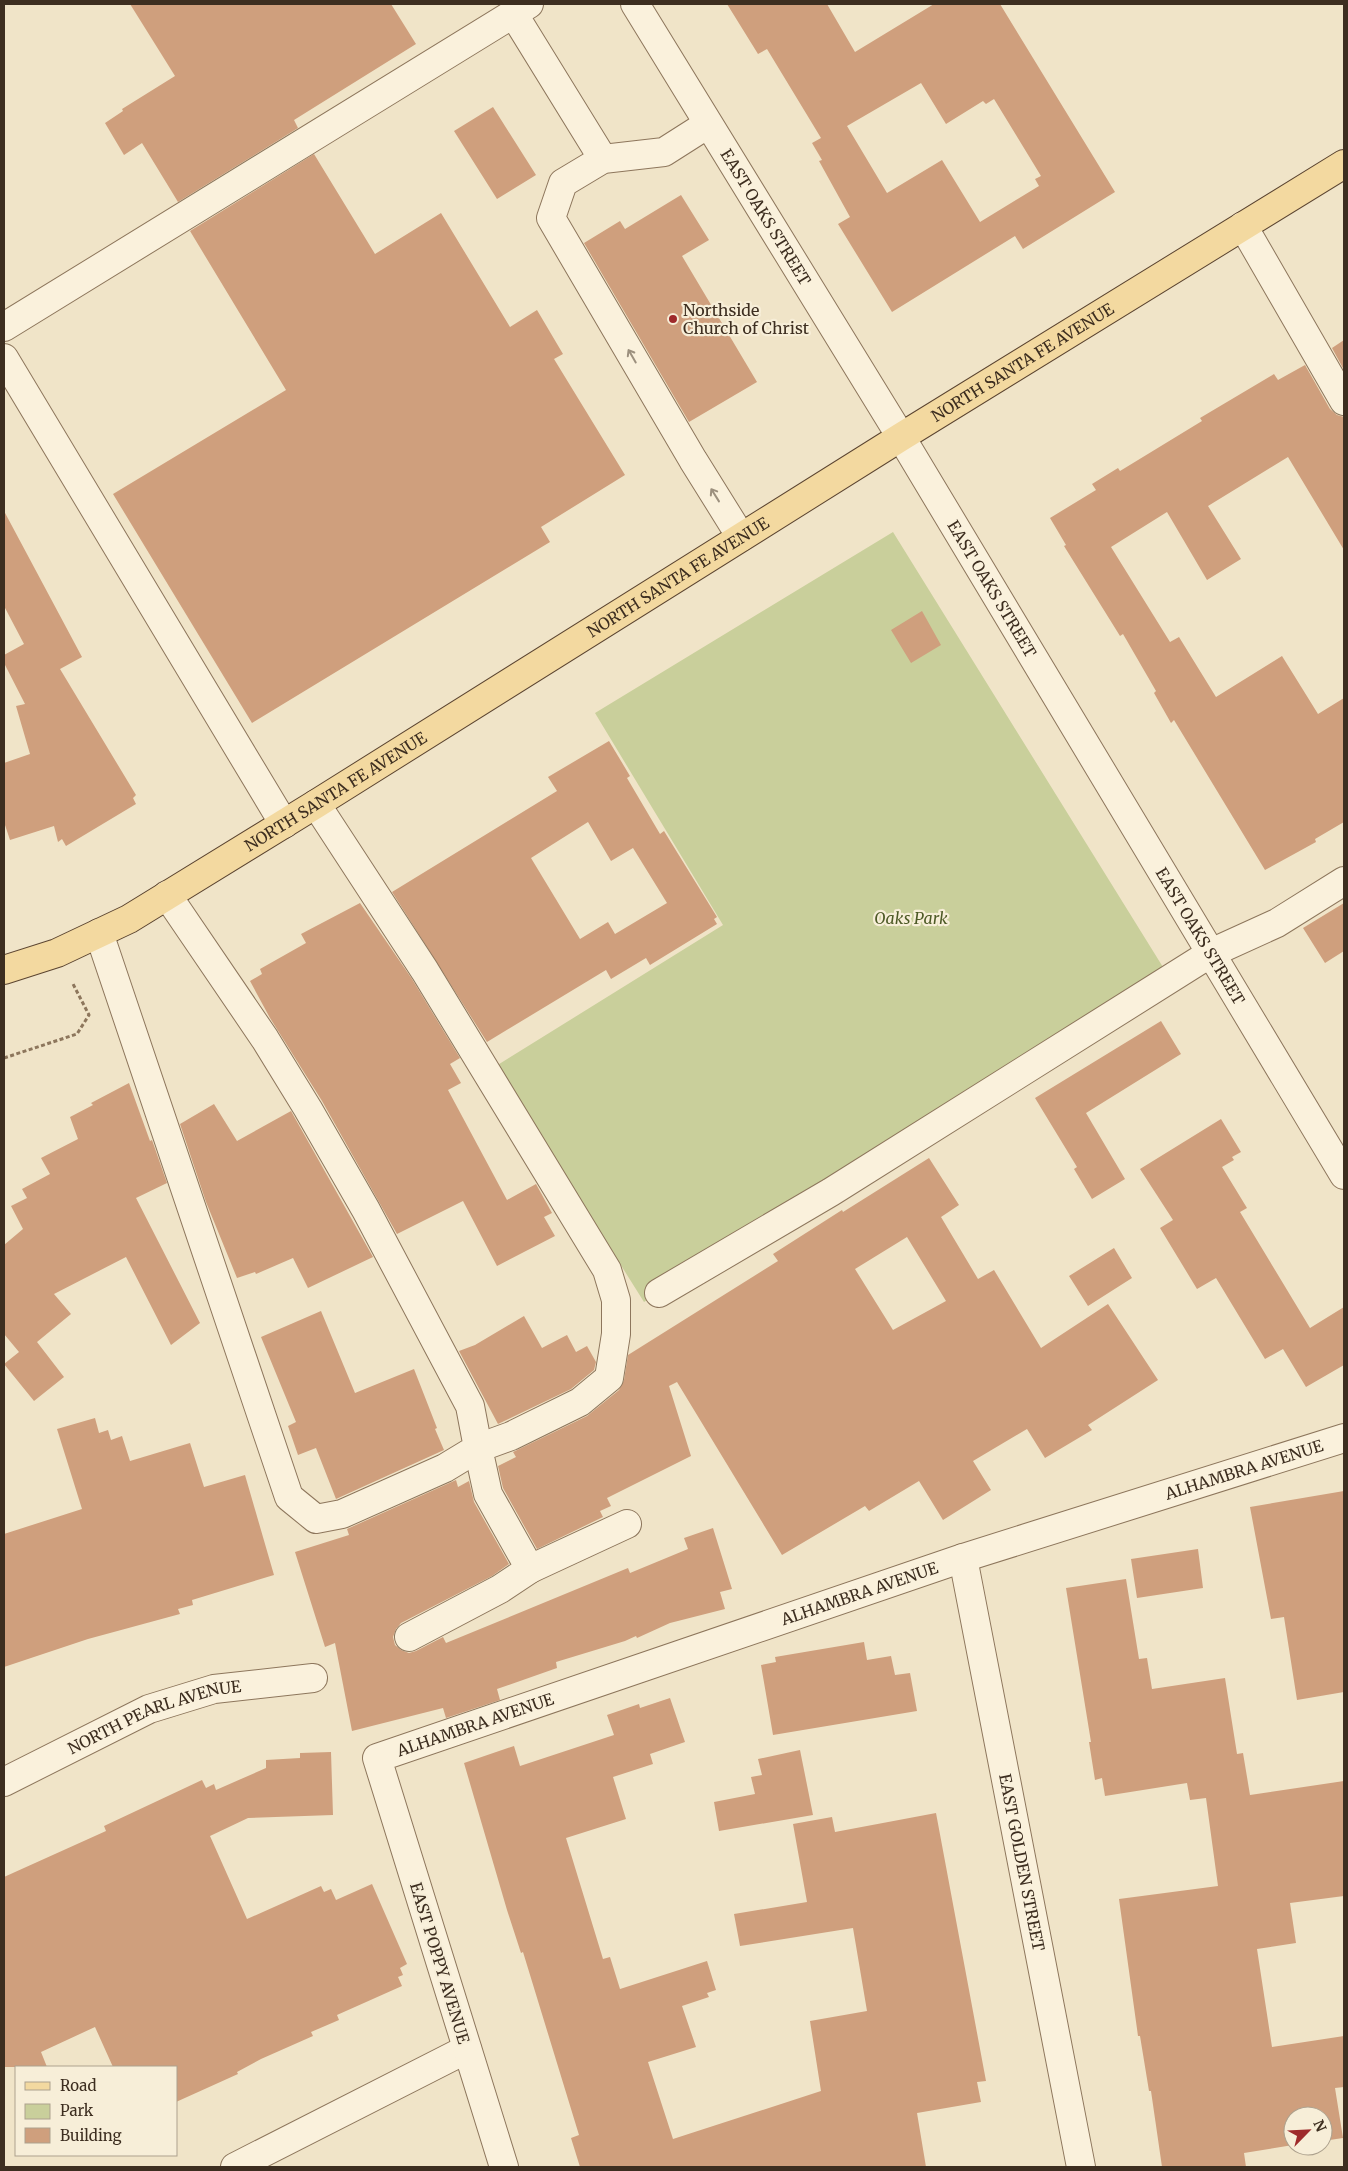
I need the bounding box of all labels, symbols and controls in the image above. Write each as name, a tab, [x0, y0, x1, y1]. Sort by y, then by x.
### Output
street label: EAST OAKS STREET	[716, 145, 815, 289]
street label: NORTH SANTA FE AVENUE	[928, 298, 1118, 426]
place label: Northside Church of Christ	[683, 300, 810, 338]
marker: Northside Church of Christ	[667, 313, 679, 325]
one-way arrow	[627, 349, 637, 363]
one-way arrow	[710, 489, 720, 503]
street label: NORTH SANTA FE AVENUE	[583, 512, 773, 641]
street label: EAST OAKS STREET	[943, 516, 1041, 661]
street label: NORTH SANTA FE AVENUE	[241, 727, 431, 856]
street label: EAST OAKS STREET	[1152, 864, 1249, 1008]
park label: Oaks Park	[874, 908, 948, 928]
street label: ALHAMBRA AVENUE	[1162, 1435, 1326, 1504]
street label: ALHAMBRA AVENUE	[777, 1557, 941, 1630]
street label: NORTH PEARL AVENUE	[64, 1676, 243, 1758]
street label: ALHAMBRA AVENUE	[393, 1688, 557, 1761]
street label: EAST GOLDEN STREET	[995, 1772, 1049, 1953]
street label: EAST POPPY AVENUE	[406, 1880, 474, 2047]
legend	[15, 2066, 178, 2156]
text: Road	[60, 2076, 96, 2095]
text: Park	[60, 2101, 94, 2120]
north arrow	[1283, 2106, 1333, 2156]
text: N	[1309, 2117, 1330, 2134]
text: Building	[60, 2126, 122, 2145]

